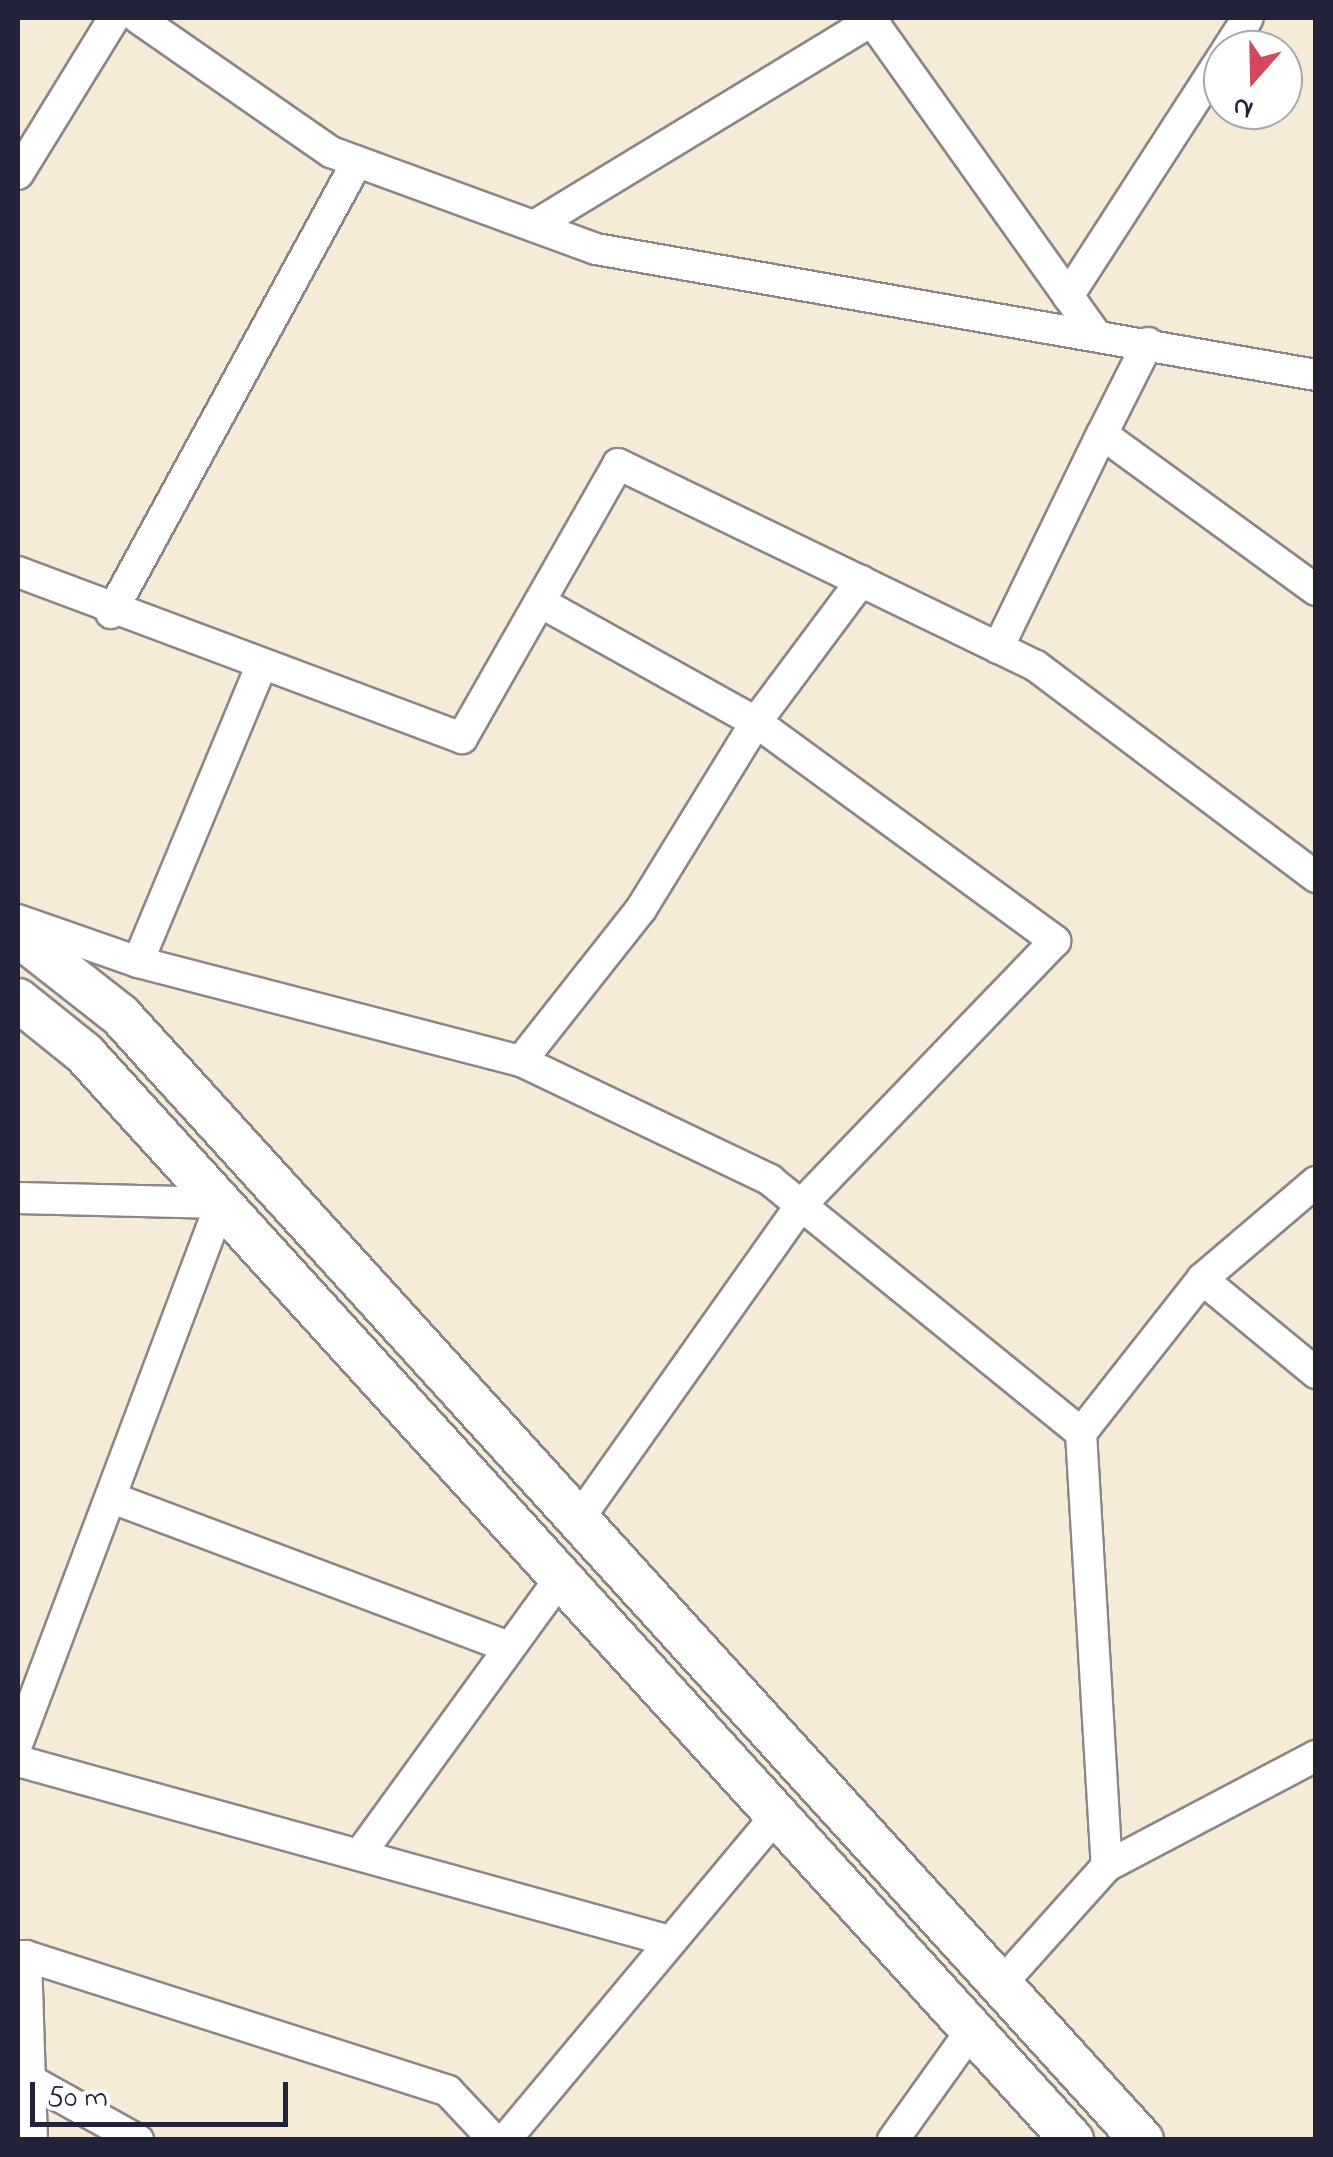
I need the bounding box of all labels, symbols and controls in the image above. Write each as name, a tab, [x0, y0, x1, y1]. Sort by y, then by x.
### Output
north arrow	[1203, 30, 1303, 130]
text: N	[1227, 84, 1259, 129]
scale bar	[35, 2062, 292, 2124]
text: 50 m	[47, 2077, 108, 2121]

